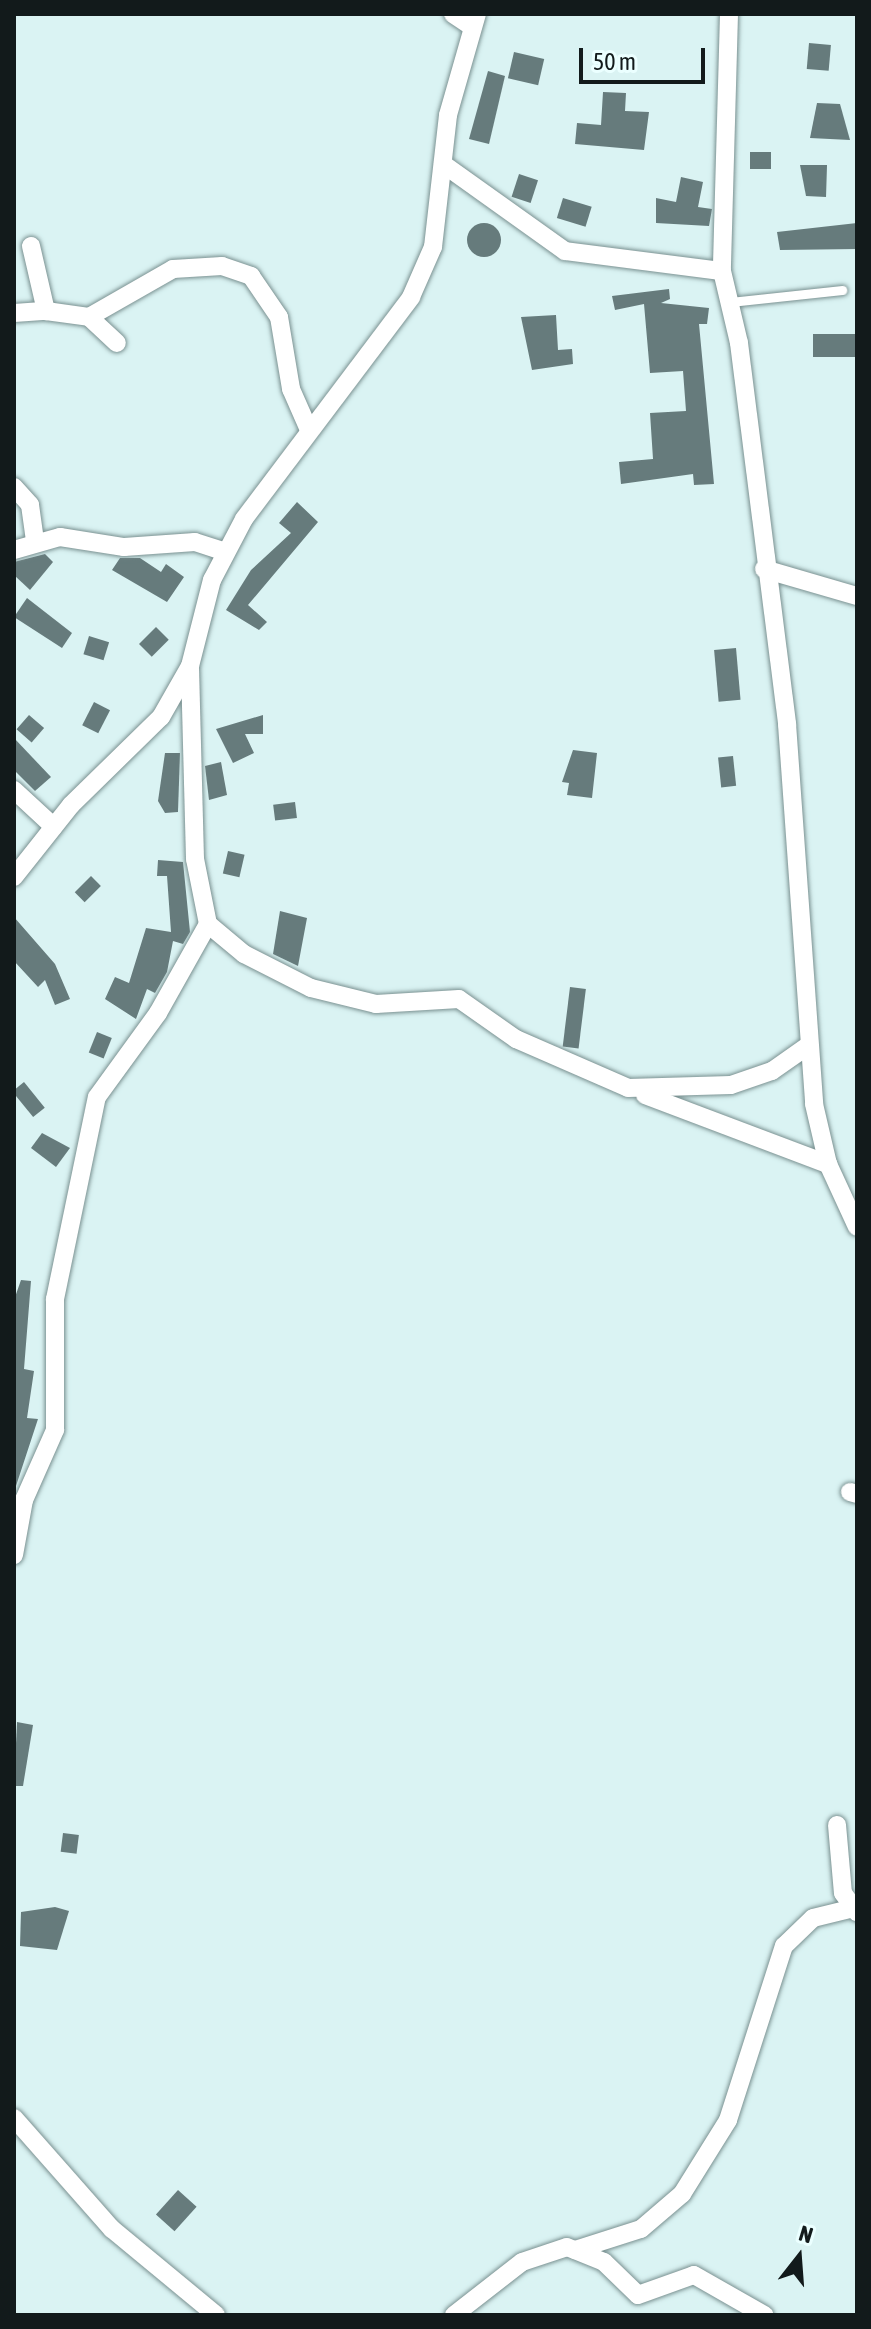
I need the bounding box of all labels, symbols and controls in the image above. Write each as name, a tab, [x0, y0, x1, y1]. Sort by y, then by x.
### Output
scale bar	[583, 32, 709, 82]
text: 50 m	[593, 48, 636, 75]
north arrow	[759, 2217, 839, 2297]
text: N	[796, 2220, 816, 2248]

